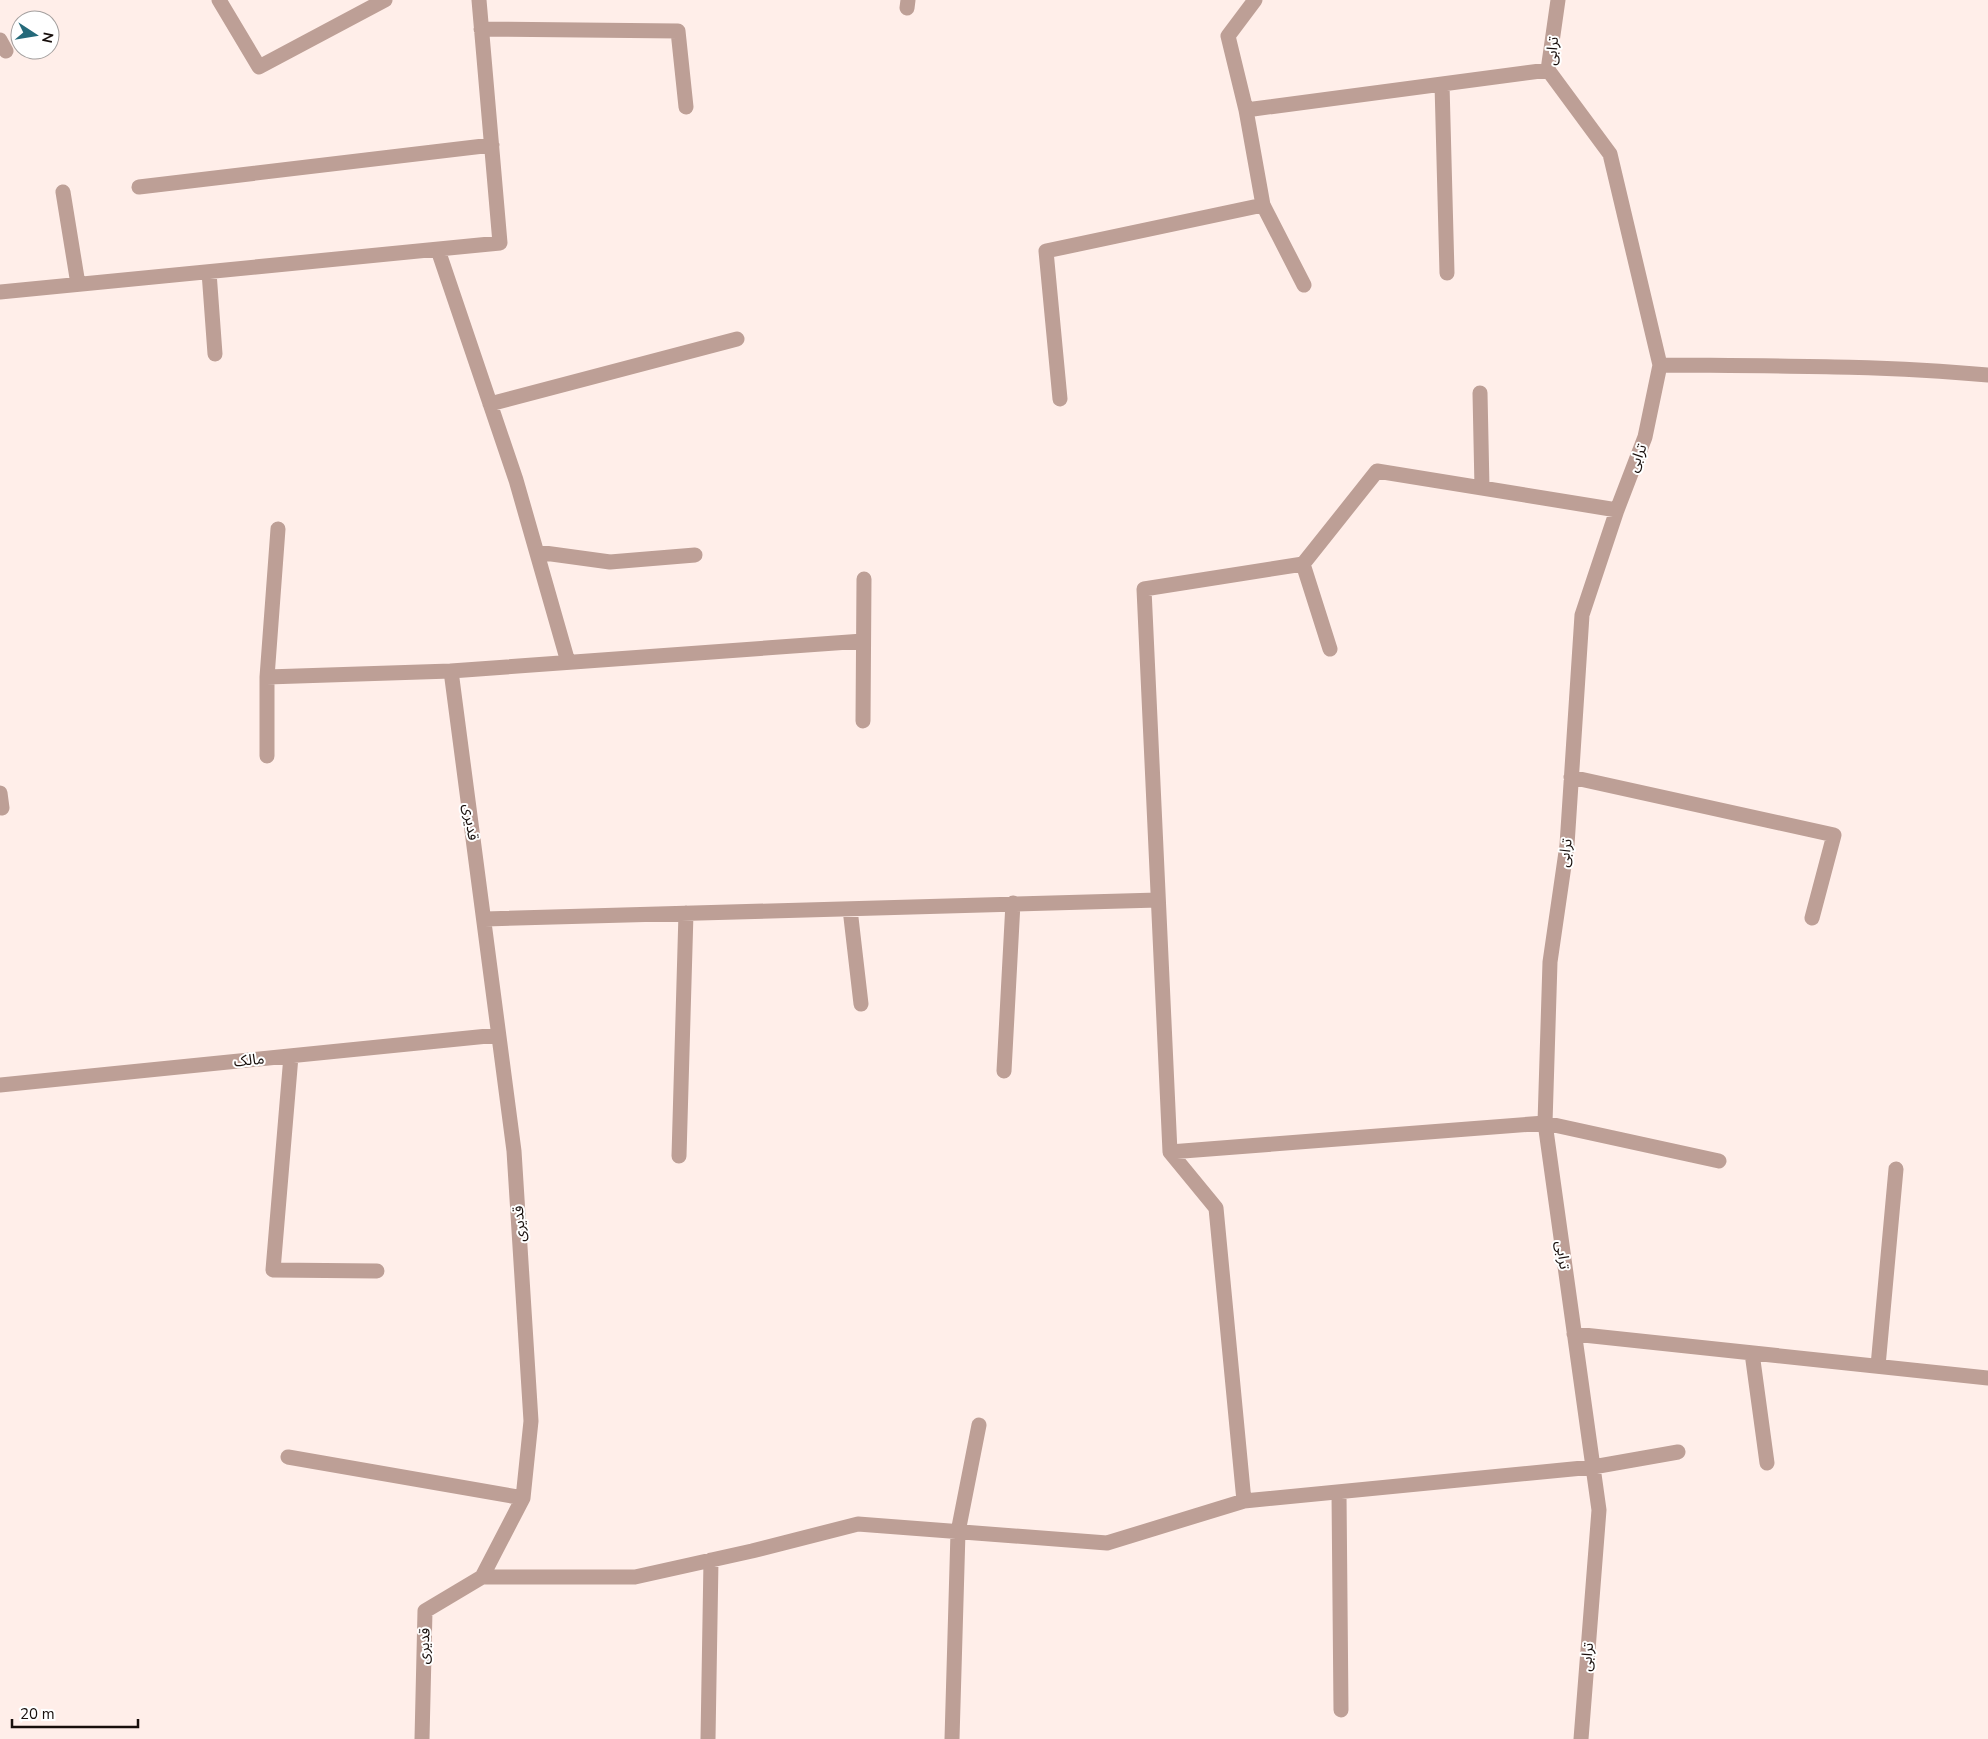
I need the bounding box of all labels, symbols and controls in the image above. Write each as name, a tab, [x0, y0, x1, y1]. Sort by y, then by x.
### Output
north arrow	[10, 10, 60, 60]
text: N	[37, 30, 58, 45]
street label: ترابی	[1541, 36, 1563, 66]
street label: ترابی	[1623, 441, 1651, 475]
street label: قدیری	[459, 803, 483, 842]
street label: ترابی	[1553, 838, 1577, 868]
street label: مالک	[233, 1048, 265, 1072]
street label: قدیری	[508, 1205, 530, 1243]
street label: ترابی	[1551, 1239, 1575, 1271]
street label: قدیری	[413, 1627, 435, 1665]
street label: ترابی	[1576, 1642, 1598, 1672]
scale bar	[12, 1696, 139, 1728]
text: 20 m	[20, 1704, 55, 1724]

